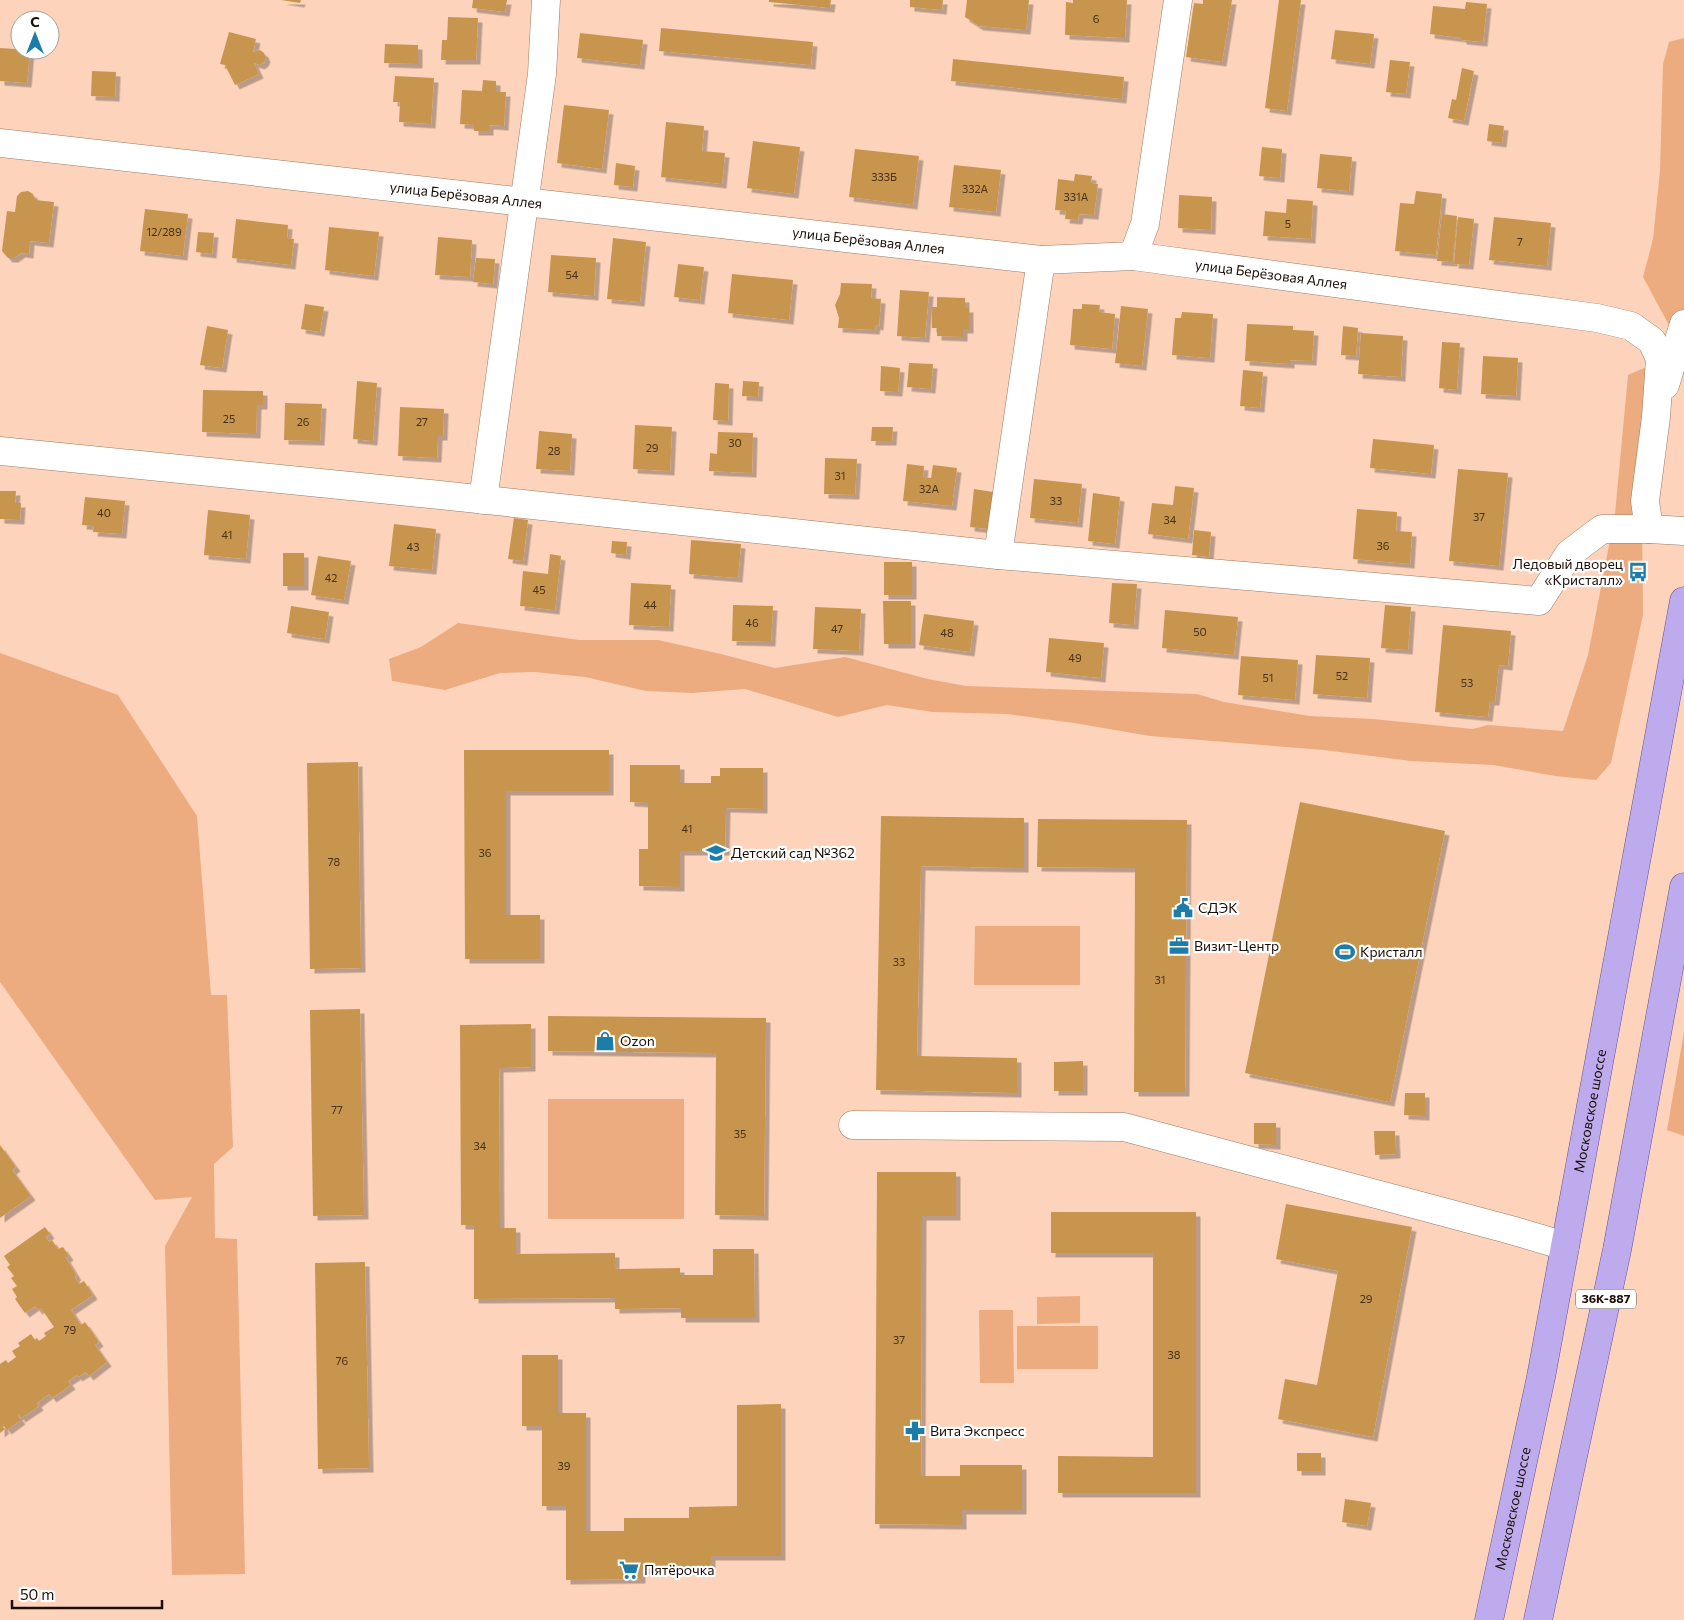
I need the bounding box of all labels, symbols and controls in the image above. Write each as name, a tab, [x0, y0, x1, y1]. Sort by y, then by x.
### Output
north arrow	[10, 10, 60, 60]
house number: 6	[1093, 12, 1100, 25]
text: С	[30, 13, 40, 30]
house number: 333Б	[871, 170, 897, 183]
street label: улица Берёзовая Аллея	[389, 178, 543, 212]
house number: 332А	[962, 182, 988, 195]
house number: 331А	[1064, 190, 1089, 203]
house number: 5	[1285, 217, 1291, 230]
street label: улица Берёзовая Аллея	[791, 223, 946, 257]
house number: 12/289	[146, 225, 182, 238]
house number: 7	[1517, 235, 1523, 248]
street label: улица Берёзовая Аллея	[1194, 255, 1348, 293]
house number: 54	[566, 268, 579, 281]
house number: 25	[223, 412, 235, 425]
house number: 26	[297, 415, 310, 428]
house number: 27	[416, 415, 428, 428]
house number: 30	[728, 436, 742, 449]
house number: 29	[646, 441, 659, 454]
house number: 28	[548, 444, 561, 457]
house number: 31	[835, 469, 845, 482]
house number: 32А	[919, 482, 939, 495]
house number: 33	[1050, 494, 1062, 507]
house number: 40	[97, 506, 111, 519]
house number: 37	[1473, 510, 1485, 523]
house number: 34	[1164, 513, 1177, 526]
house number: 41	[222, 528, 232, 541]
house number: 36	[1377, 539, 1390, 552]
house number: 43	[407, 540, 419, 553]
place label: Ледовый дворец «Кристалл»	[1513, 555, 1623, 588]
bus stop icon: Ледовый дворец «Кристалл»	[1627, 561, 1649, 583]
house number: 42	[325, 571, 337, 584]
house number: 45	[533, 583, 545, 596]
house number: 44	[643, 598, 657, 611]
house number: 46	[745, 616, 759, 629]
house number: 47	[831, 622, 843, 635]
house number: 50	[1193, 625, 1207, 638]
house number: 48	[940, 626, 954, 639]
house number: 49	[1068, 651, 1082, 664]
house number: 52	[1336, 669, 1348, 682]
house number: 51	[1262, 671, 1274, 684]
house number: 53	[1461, 676, 1473, 689]
house number: 41	[682, 822, 692, 835]
school or university icon: Детский сад №362	[705, 842, 727, 864]
place label: Детский сад №362	[731, 844, 855, 861]
house number: 36	[479, 846, 492, 859]
house number: 78	[328, 855, 341, 868]
public building icon: СДЭК	[1172, 897, 1194, 919]
place label: СДЭК	[1198, 899, 1238, 916]
office icon: Визит-Центр	[1168, 935, 1190, 957]
place label: Визит-Центр	[1194, 937, 1279, 954]
sports icon: Кристалл	[1334, 941, 1356, 963]
place label: Кристалл	[1360, 943, 1423, 960]
house number: 33	[893, 955, 905, 968]
house number: 31	[1155, 973, 1165, 986]
shop icon: Ozon	[594, 1030, 616, 1052]
place label: Ozon	[620, 1032, 655, 1049]
street label: Московское шоссе	[1570, 1048, 1609, 1174]
house number: 77	[331, 1103, 343, 1116]
house number: 35	[734, 1127, 746, 1140]
house number: 34	[474, 1139, 487, 1152]
road number: 36К-887	[1576, 1290, 1636, 1308]
house number: 29	[1360, 1292, 1373, 1305]
house number: 79	[64, 1323, 77, 1336]
house number: 37	[893, 1333, 905, 1346]
house number: 38	[1168, 1348, 1181, 1361]
house number: 76	[336, 1354, 349, 1367]
pharmacy icon: Вита Экспресс	[904, 1420, 926, 1442]
place label: Вита Экспресс	[930, 1422, 1025, 1439]
street label: Московское шоссе	[1491, 1445, 1534, 1572]
house number: 39	[558, 1459, 571, 1472]
supermarket icon: Пятёрочка	[618, 1559, 640, 1581]
place label: Пятёрочка	[644, 1561, 714, 1578]
scale bar	[12, 1578, 162, 1610]
text: 50 m	[20, 1585, 54, 1603]

